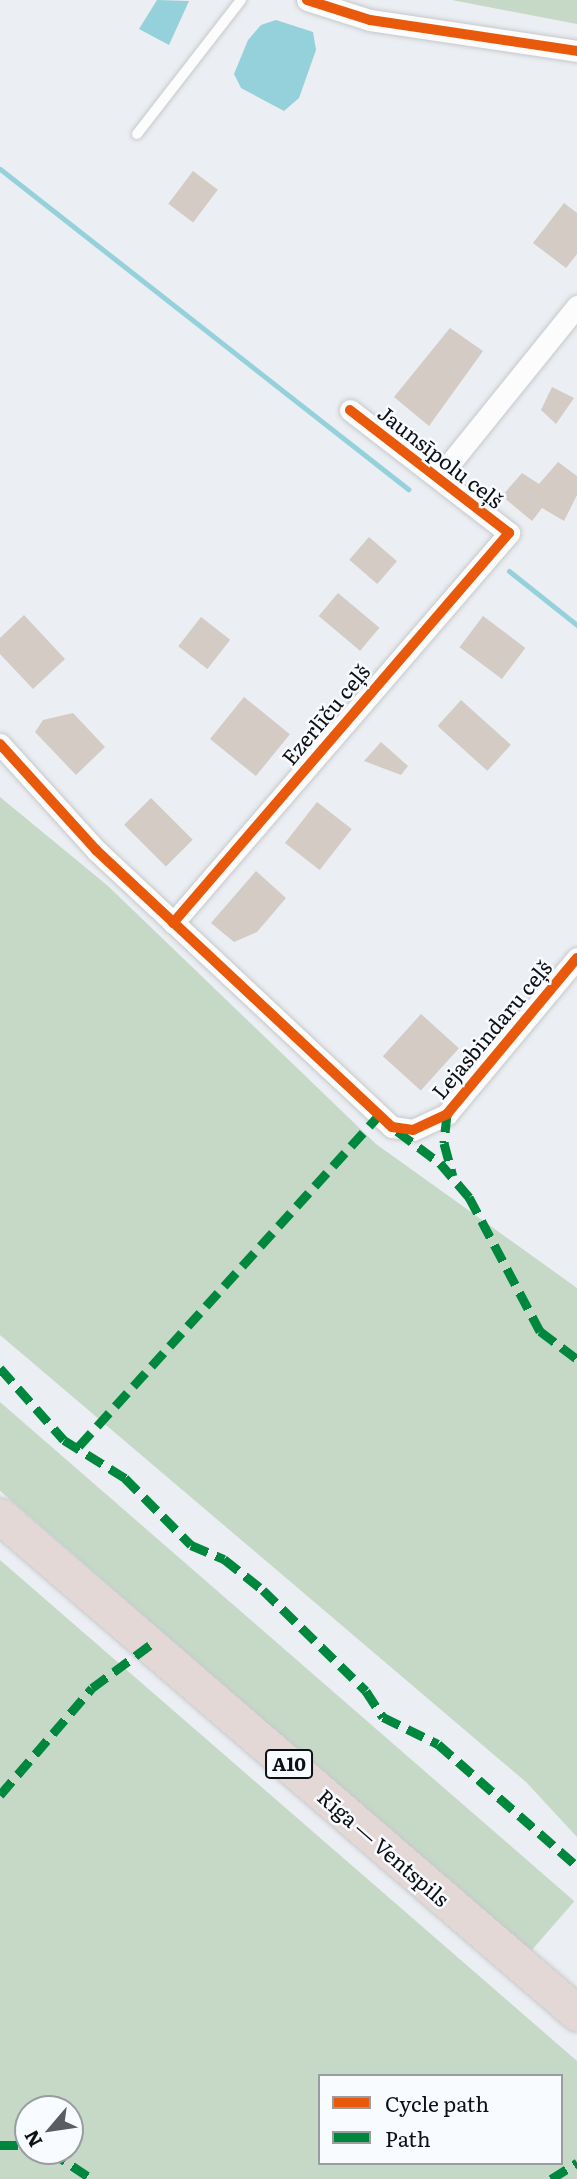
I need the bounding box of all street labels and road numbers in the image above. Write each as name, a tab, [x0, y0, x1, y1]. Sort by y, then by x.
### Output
street label: Jaunsīpolu ceļš	[373, 399, 509, 513]
street label: Ezerlīču ceļš	[276, 659, 374, 769]
street label: Lejasbindaru ceļš	[426, 955, 556, 1103]
road number: A10	[264, 1748, 314, 1780]
street label: Rīga — Ventspils	[313, 1783, 455, 1911]

